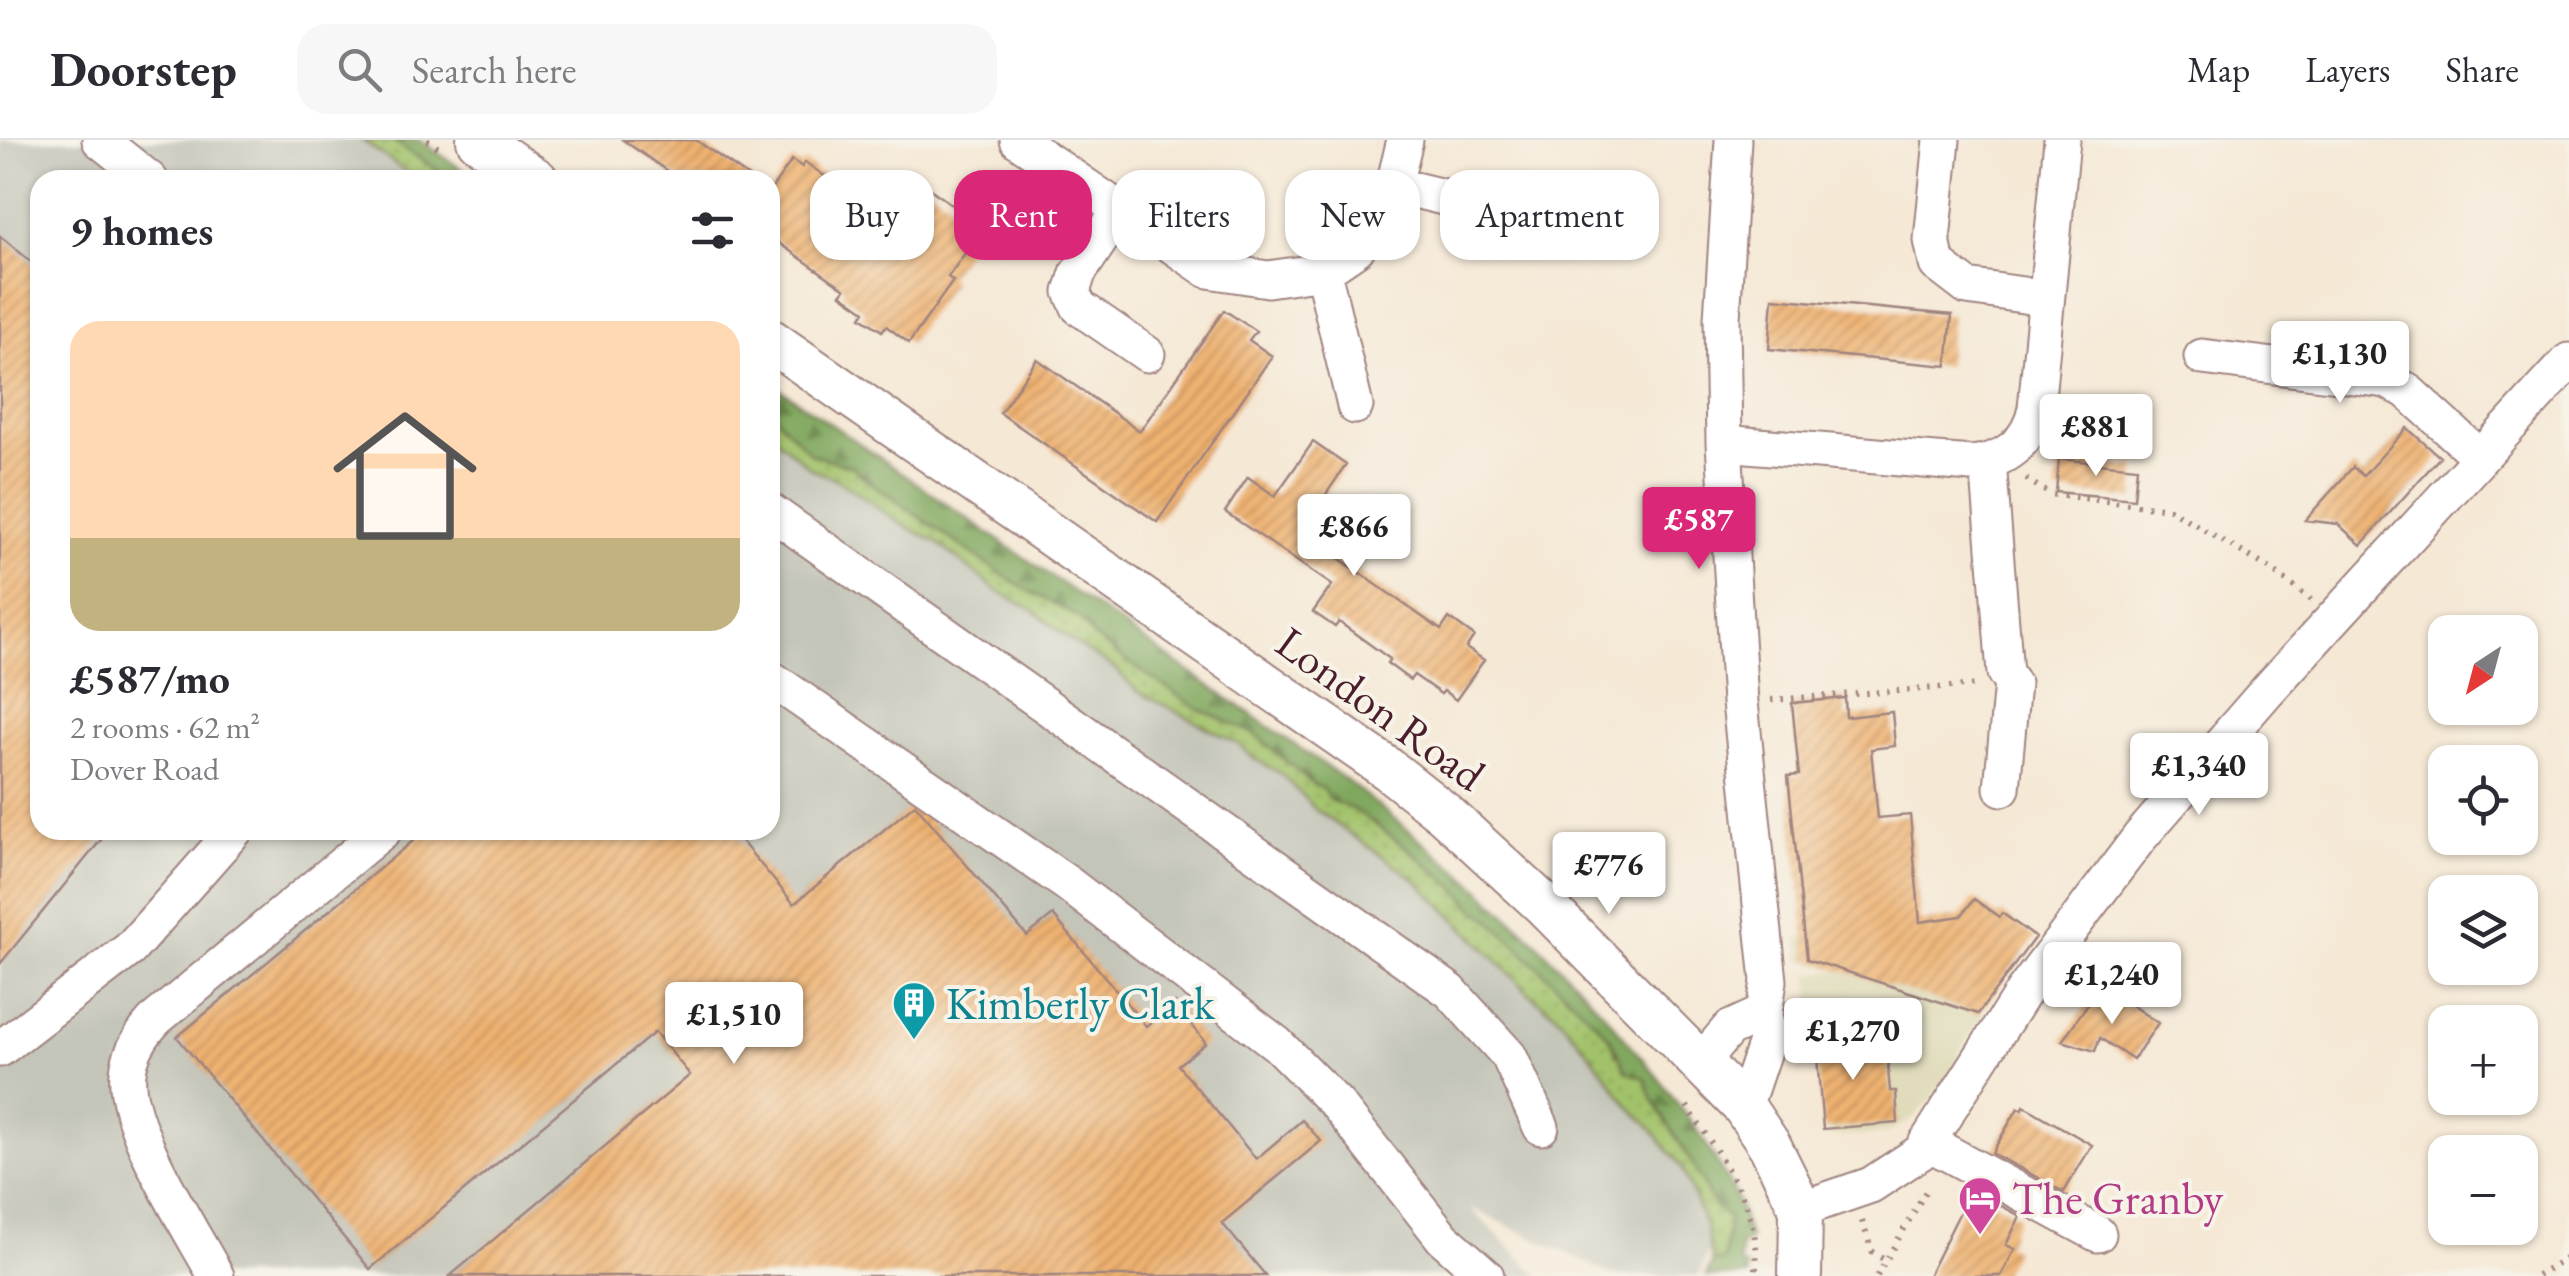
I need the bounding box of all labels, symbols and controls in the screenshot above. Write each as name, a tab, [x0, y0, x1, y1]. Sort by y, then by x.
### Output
search box	[297, 24, 997, 114]
text: Doorstep	[50, 38, 237, 100]
icon: search	[332, 42, 387, 97]
text: Search here	[412, 45, 577, 94]
text: Map	[2187, 47, 2250, 92]
text: Layers	[2305, 47, 2390, 92]
text: Share	[2445, 47, 2519, 92]
chip: Buy	[810, 170, 934, 260]
chip: Rent	[954, 170, 1092, 260]
chip: Filters	[1112, 170, 1265, 260]
chip: New	[1285, 170, 1420, 260]
chip: Apartment	[1440, 170, 1659, 260]
text: 9 homes	[70, 203, 213, 258]
icon: filters	[685, 203, 740, 258]
pin: £1,130	[2259, 321, 2421, 406]
text: £1,130	[2293, 332, 2387, 374]
icon: home	[315, 386, 495, 566]
pin: £881	[2037, 394, 2155, 479]
text: £881	[2062, 405, 2130, 447]
pin: £587	[1640, 487, 1758, 572]
pin: £866	[1295, 494, 1413, 579]
text: £587	[1665, 498, 1733, 540]
text: £866	[1320, 505, 1388, 547]
street label: London Road	[1265, 613, 1497, 803]
north arrow	[2428, 615, 2538, 725]
map controls	[2428, 615, 2538, 1245]
text: £587/mo	[70, 651, 230, 706]
text: 2 rooms · 62 m²	[70, 706, 260, 748]
pin: £1,340	[2118, 733, 2280, 818]
text: £1,340	[2152, 744, 2246, 786]
button: locate	[2428, 745, 2538, 855]
text: Dover Road	[70, 748, 219, 790]
pin: £776	[1550, 832, 1668, 917]
text: £776	[1575, 843, 1643, 885]
button: layers	[2428, 875, 2538, 985]
pin: £1,240	[2031, 942, 2193, 1027]
text: £1,240	[2065, 953, 2159, 995]
place label: Kimberly Clark	[946, 974, 1216, 1032]
building icon: Kimberly Clark	[891, 980, 937, 1041]
pin: £1,510	[653, 982, 815, 1067]
text: £1,510	[687, 993, 781, 1035]
pin: £1,270	[1772, 998, 1934, 1083]
button: +	[2428, 1005, 2538, 1115]
text: £1,270	[1806, 1009, 1900, 1051]
button: −	[2428, 1135, 2538, 1245]
place label: The Granby	[2012, 1169, 2223, 1227]
hotel icon: The Granby	[1957, 1175, 2003, 1236]

